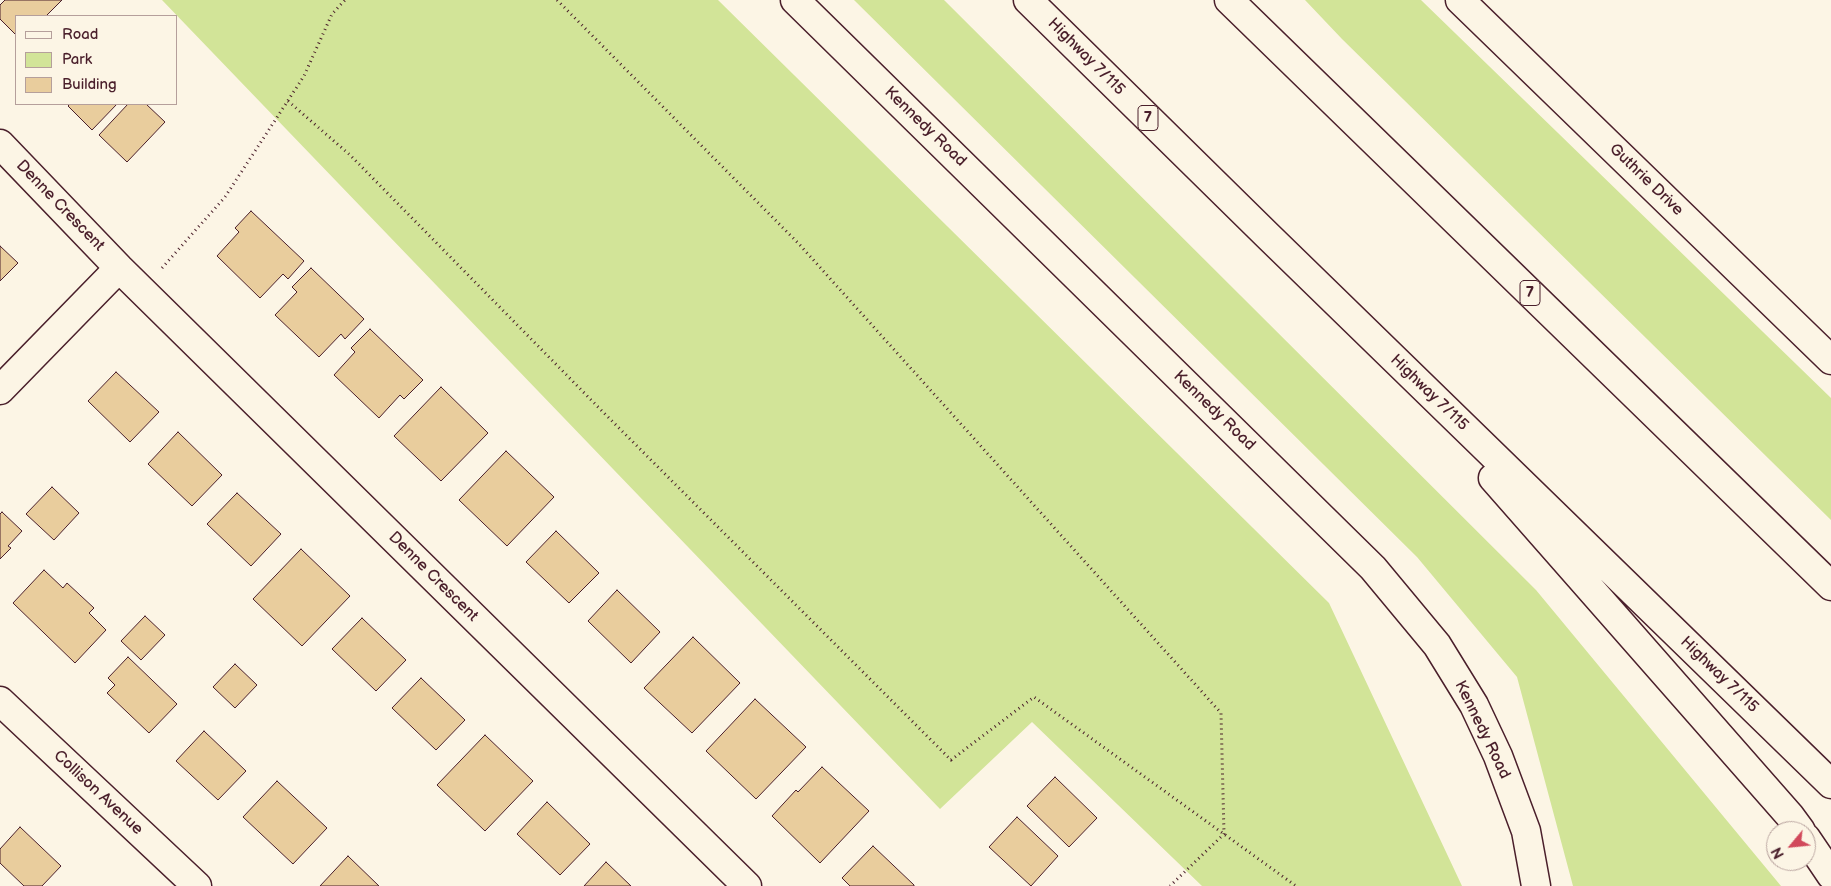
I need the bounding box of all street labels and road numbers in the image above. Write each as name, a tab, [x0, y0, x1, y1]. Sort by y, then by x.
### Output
street label: Highway 7/115	[1043, 14, 1129, 100]
street label: Kennedy Road	[880, 83, 970, 171]
road number: 7	[1138, 106, 1158, 130]
street label: Guthrie Drive	[1605, 140, 1687, 220]
street label: Denne Crescent	[12, 157, 108, 255]
road number: 7	[1520, 280, 1540, 306]
street label: Highway 7/115	[1386, 351, 1472, 435]
street label: Kennedy Road	[1169, 367, 1259, 455]
street label: Denne Crescent	[384, 528, 482, 626]
street label: Highway 7/115	[1676, 633, 1762, 717]
street label: Kennedy Road	[1450, 678, 1514, 782]
street label: Collison Avenue	[49, 747, 147, 839]

